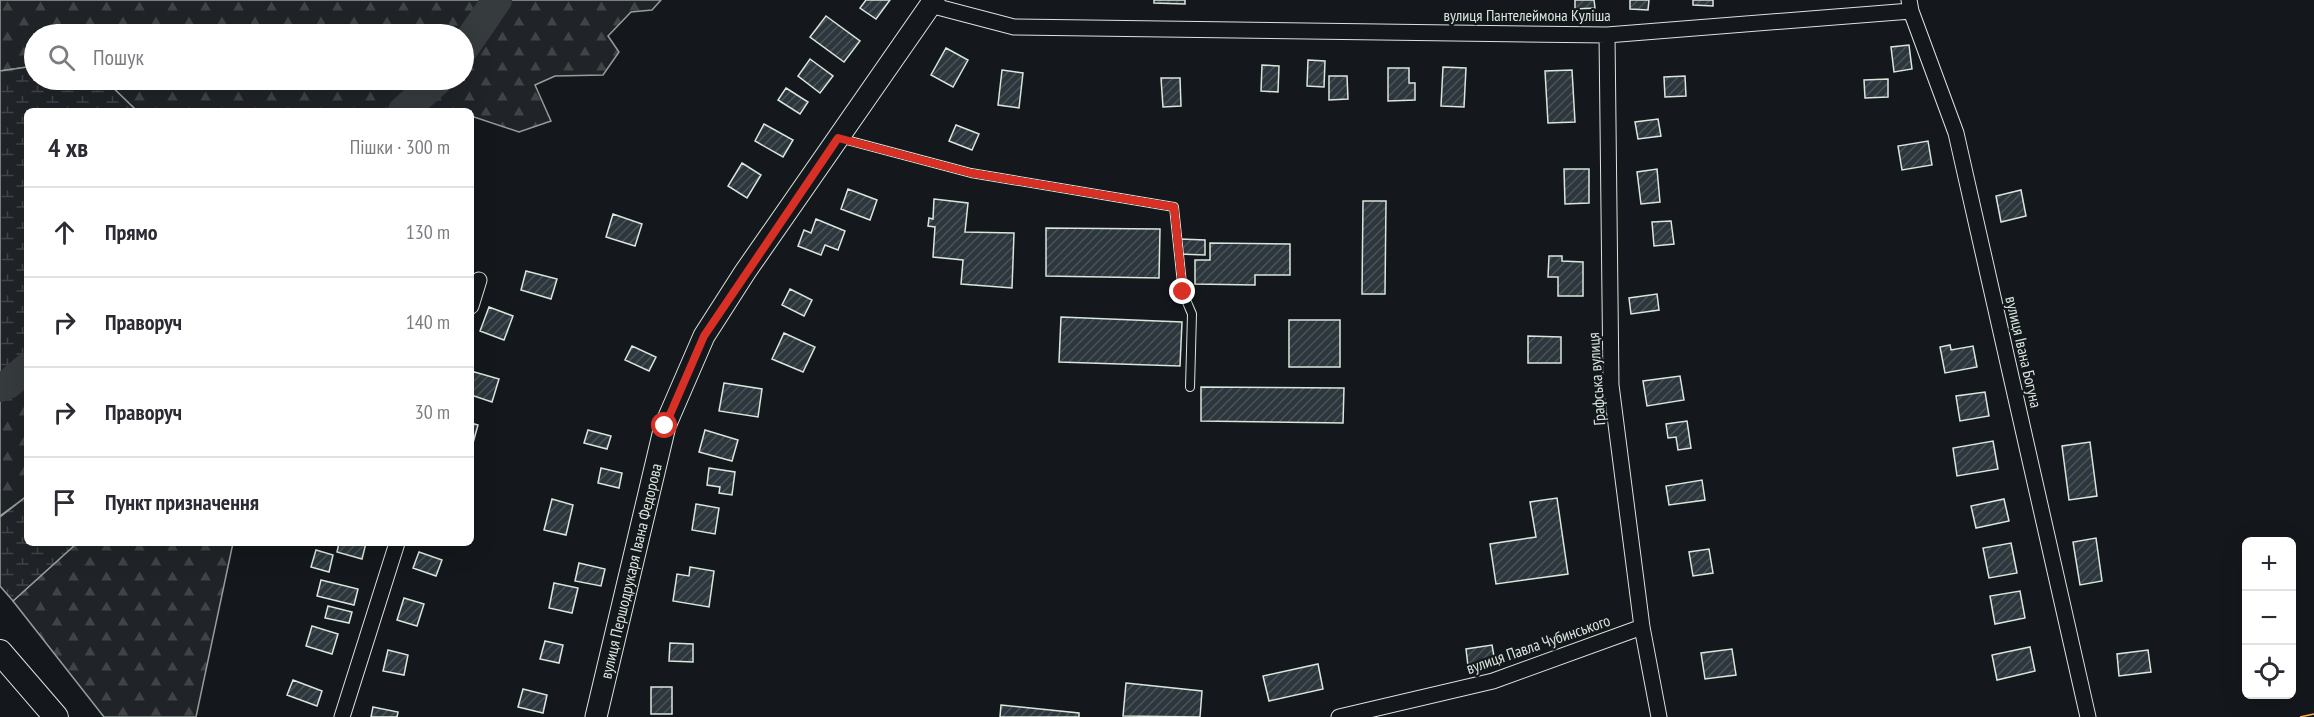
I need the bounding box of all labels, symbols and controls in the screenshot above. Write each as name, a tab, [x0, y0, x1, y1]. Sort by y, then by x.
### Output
street label: вулиця Пантелеймона Куліша	[1443, 5, 1611, 25]
search box	[24, 24, 474, 90]
icon: search	[45, 41, 78, 74]
text: Пошук	[93, 43, 144, 71]
text: 4 хв	[48, 131, 88, 164]
text: Пішки · 300 m	[350, 134, 450, 160]
icon: ahead	[48, 216, 81, 249]
text: Прямо	[105, 218, 158, 246]
text: 130 m	[406, 219, 450, 245]
route end	[1169, 278, 1195, 304]
street label: вулиця Івана Богуна	[2001, 294, 2047, 410]
icon: right	[48, 306, 81, 339]
text: Праворуч	[105, 308, 182, 336]
text: 140 m	[406, 309, 450, 335]
street label: Графська вулиця	[1583, 332, 1609, 426]
icon: right	[48, 396, 81, 429]
text: Праворуч	[105, 398, 182, 426]
text: 30 m	[415, 399, 450, 425]
route start	[651, 412, 677, 438]
street label: вулиця Першодрукаря Івана Федорова	[595, 461, 666, 681]
icon: arrive	[48, 486, 81, 519]
text: Пункт призначення	[105, 488, 259, 516]
map controls	[2242, 537, 2296, 699]
button: +	[2242, 537, 2296, 591]
button: −	[2242, 591, 2296, 645]
street label: вулиця Павла Чубинського	[1463, 610, 1613, 678]
button: locate	[2242, 645, 2296, 699]

